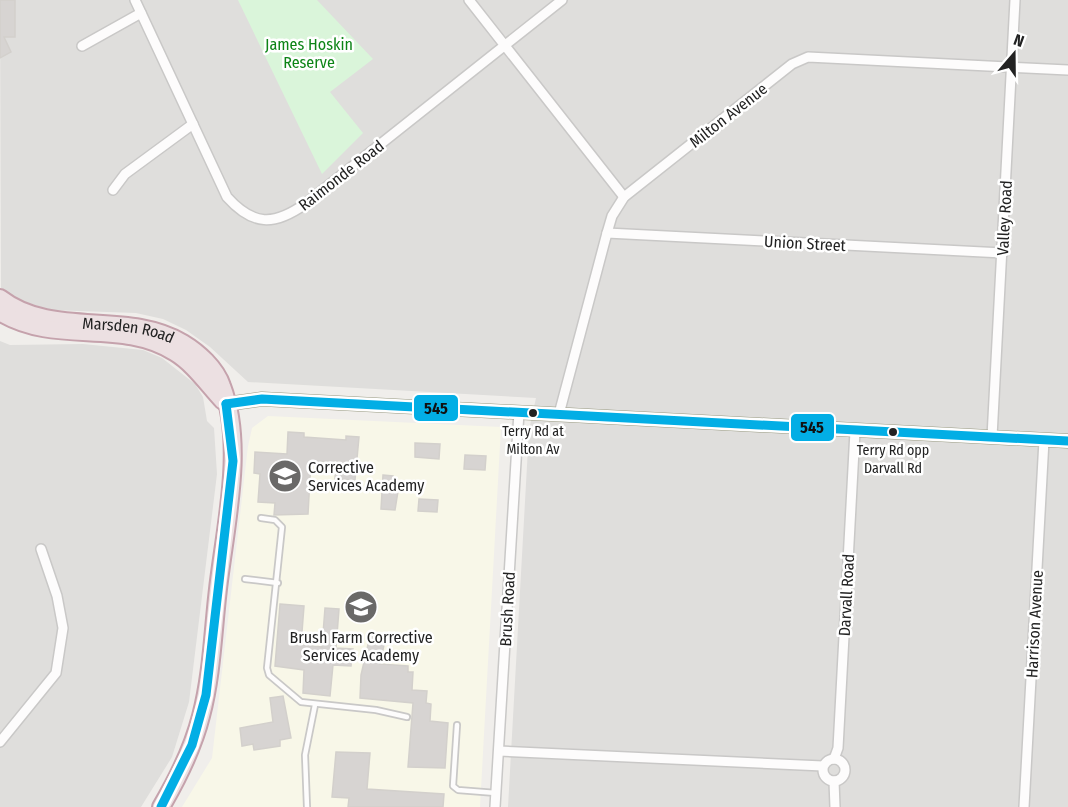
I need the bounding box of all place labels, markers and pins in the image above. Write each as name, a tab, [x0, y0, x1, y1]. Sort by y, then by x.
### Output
marker: Terry Rd at Milton Av	[527, 407, 539, 419]
place label: Terry Rd at Milton Av	[502, 423, 564, 458]
marker: Terry Rd opp Darvall Rd	[887, 426, 899, 438]
place label: Terry Rd opp Darvall Rd	[857, 442, 929, 477]
school or university icon: Corrective Services Academy	[267, 458, 303, 494]
place label: Corrective Services Academy	[308, 458, 425, 495]
school or university icon: Brush Farm Corrective Services Academy	[343, 589, 379, 625]
place label: Brush Farm Corrective Services Academy	[289, 628, 433, 665]

